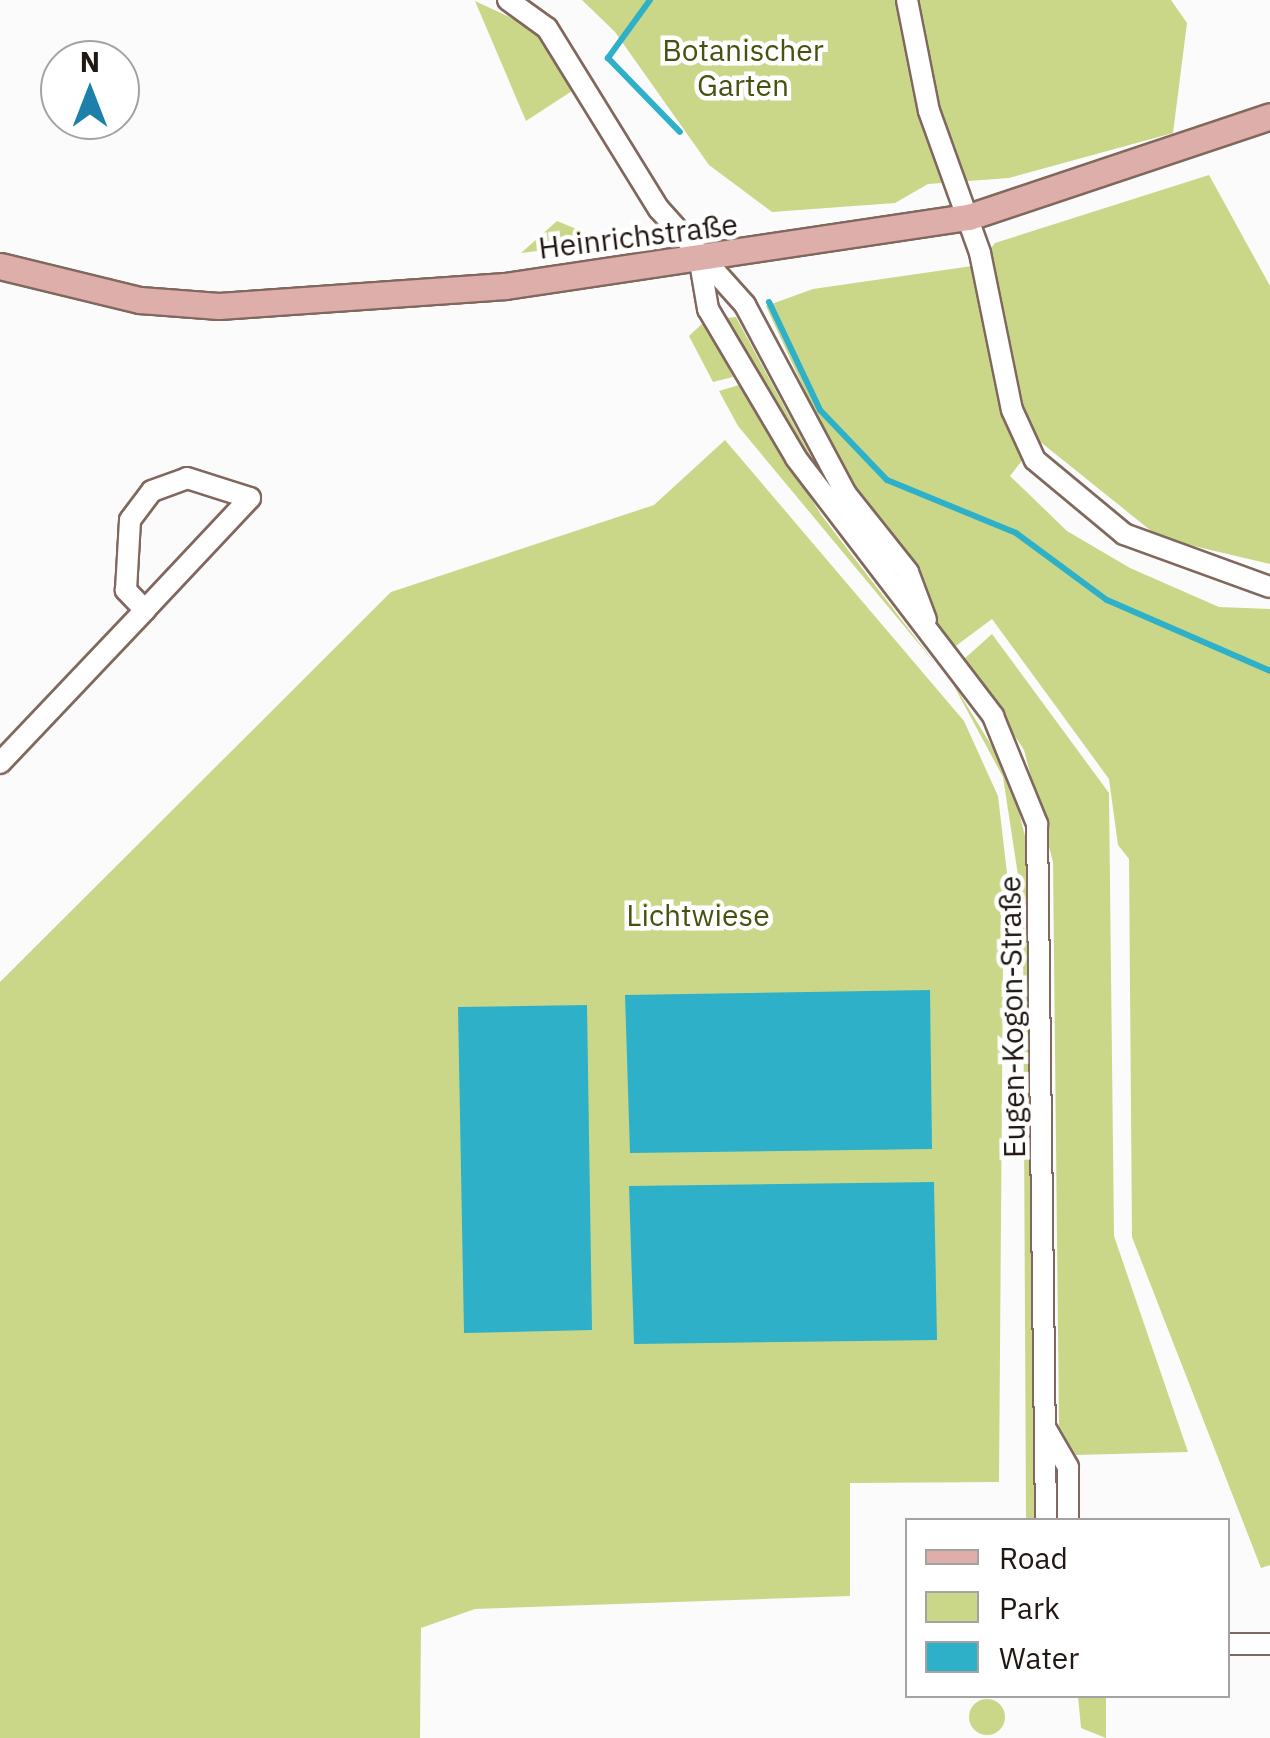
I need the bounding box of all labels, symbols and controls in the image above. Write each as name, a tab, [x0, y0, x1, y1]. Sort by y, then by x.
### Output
park label: Botanischer Garten	[662, 32, 824, 102]
north arrow	[40, 40, 140, 140]
text: N	[80, 43, 100, 80]
street label: Heinrichstraße	[536, 206, 740, 266]
street label: Eugen-Kogon-Straße	[992, 876, 1032, 1158]
park label: Lichtwiese	[626, 897, 770, 933]
legend	[905, 1518, 1230, 1698]
text: Road	[999, 1538, 1068, 1577]
text: Park	[999, 1588, 1060, 1627]
text: Water	[999, 1638, 1079, 1677]

